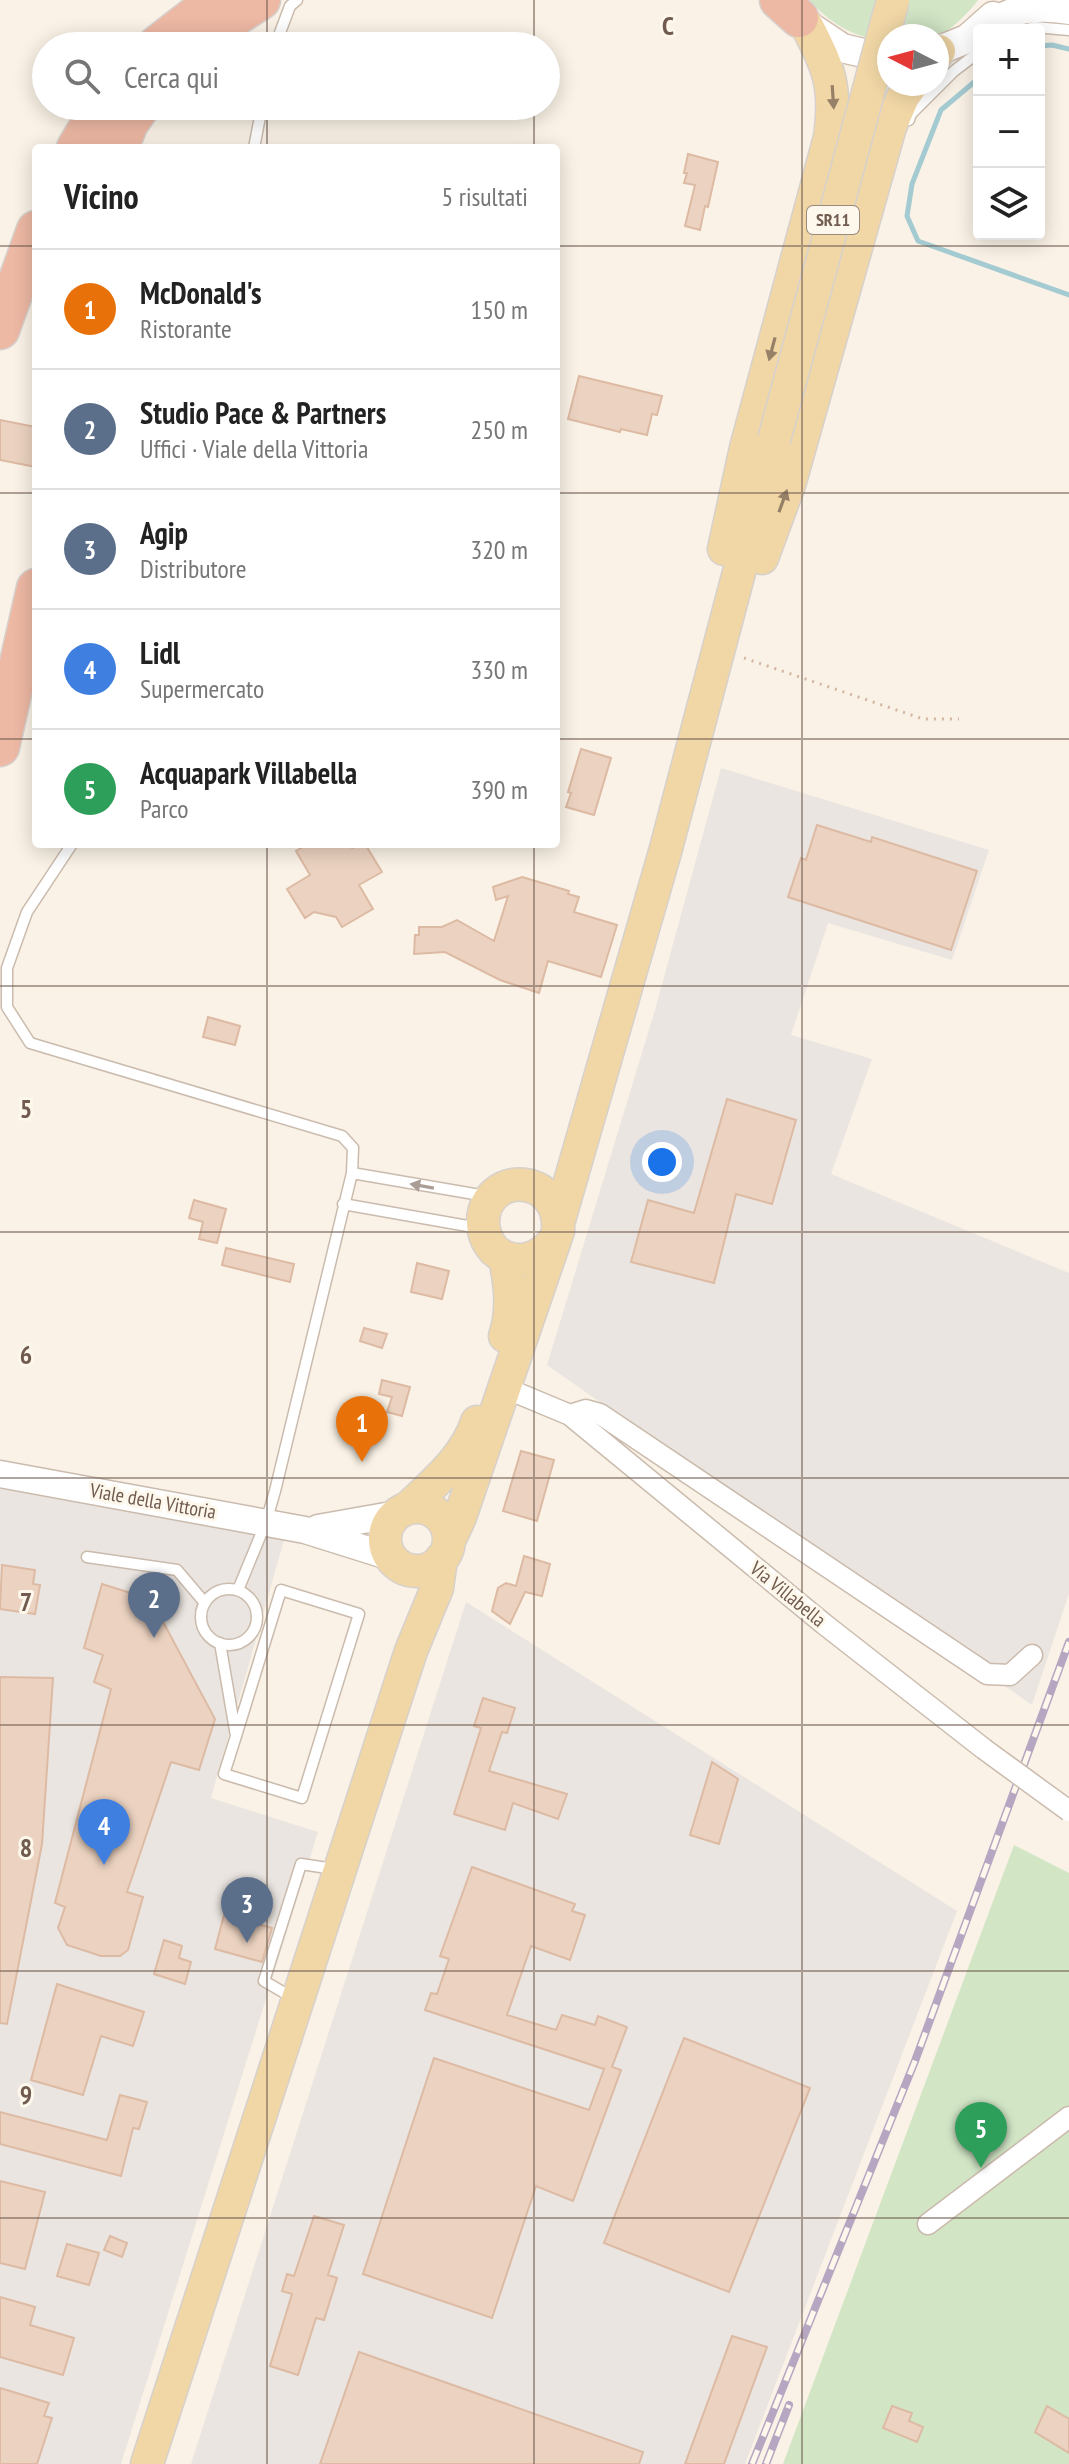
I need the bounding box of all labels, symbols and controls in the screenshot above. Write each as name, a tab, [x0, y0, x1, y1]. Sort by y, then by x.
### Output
text: C	[662, 9, 674, 42]
north arrow	[877, 24, 949, 96]
map controls	[973, 24, 1045, 240]
button: +	[973, 24, 1045, 96]
search box	[32, 32, 560, 120]
icon: search	[60, 54, 104, 98]
text: Cerca qui	[124, 57, 219, 96]
one-way arrow	[827, 85, 840, 110]
button: −	[973, 96, 1045, 168]
button: layers	[973, 168, 1045, 240]
text: Vicino	[64, 174, 139, 218]
text: 5 risultati	[442, 180, 528, 213]
road number: SR11	[807, 206, 859, 234]
text: McDonald's	[140, 273, 261, 312]
text: 1	[84, 293, 96, 326]
text: 150 m	[470, 293, 528, 326]
text: Ristorante	[140, 312, 232, 345]
one-way arrow	[766, 336, 778, 361]
text: Studio Pace & Partners	[140, 393, 386, 432]
text: 2	[84, 413, 96, 446]
text: 250 m	[470, 413, 528, 446]
text: Uffici · Viale della Vittoria	[140, 432, 368, 465]
one-way arrow	[778, 488, 790, 512]
text: Agip	[140, 513, 188, 552]
text: 3	[84, 533, 96, 566]
text: 320 m	[470, 533, 528, 566]
text: Distributore	[140, 552, 247, 585]
text: Lidl	[140, 633, 180, 672]
text: 4	[84, 653, 96, 686]
text: 330 m	[470, 653, 528, 686]
text: Supermercato	[140, 672, 264, 705]
text: Acquapark Villabella	[140, 753, 357, 792]
text: 5	[84, 773, 96, 806]
text: 390 m	[470, 773, 528, 806]
text: Parco	[140, 792, 189, 825]
text: 5	[20, 1092, 32, 1125]
your location	[642, 1142, 682, 1182]
one-way arrow	[409, 1179, 434, 1191]
text: 6	[20, 1338, 32, 1371]
pin: 1	[336, 1396, 388, 1462]
street label: Viale della Vittoria	[87, 1477, 218, 1525]
street label: Via Villabella	[744, 1555, 831, 1633]
pin: 2	[128, 1572, 180, 1638]
text: 7	[20, 1585, 32, 1618]
pin: 4	[78, 1799, 130, 1865]
text: 8	[20, 1831, 32, 1864]
pin: 3	[221, 1877, 273, 1943]
text: 9	[20, 2078, 32, 2111]
pin: 5	[955, 2102, 1007, 2168]

